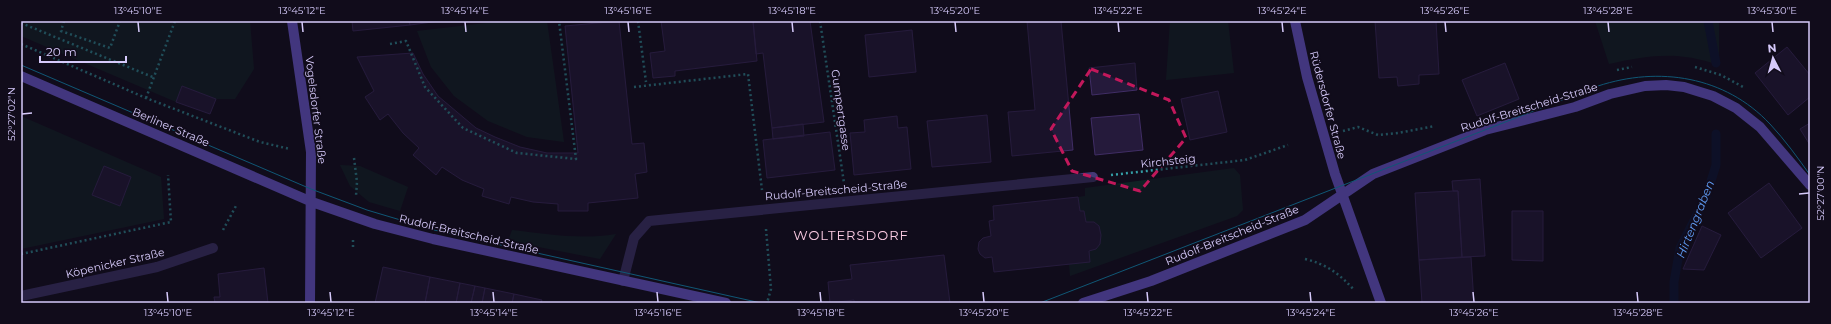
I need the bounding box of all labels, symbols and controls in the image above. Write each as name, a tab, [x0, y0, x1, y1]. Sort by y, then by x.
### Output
text: 13°45'10"E	[114, 4, 162, 17]
text: 13°45'12"E	[278, 4, 326, 17]
text: 13°45'14"E	[441, 4, 489, 17]
text: 13°45'16"E	[604, 4, 652, 17]
text: 13°45'18"E	[768, 4, 816, 17]
text: 13°45'20"E	[930, 4, 980, 17]
text: 13°45'22"E	[1093, 4, 1143, 17]
text: 13°45'24"E	[1257, 4, 1307, 17]
text: 13°45'26"E	[1420, 4, 1470, 17]
text: 13°45'28"E	[1583, 4, 1633, 17]
text: 13°45'30"E	[1747, 4, 1797, 17]
scale bar	[40, 38, 126, 64]
north arrow	[1753, 38, 1793, 78]
text: N	[1767, 41, 1777, 55]
text: 20 m	[46, 44, 77, 59]
street label: Rüdersdorfer Straße	[1307, 49, 1349, 161]
street label: Vogelsdorfer Straße	[302, 55, 330, 165]
street label: Gumpertgasse	[828, 68, 854, 152]
street label: Rudolf-Breitscheid-Straße	[1459, 79, 1600, 135]
text: 52°27'02"N	[5, 87, 18, 141]
street label: Berliner Straße	[130, 104, 212, 150]
street label: Kirchsteig	[1140, 151, 1196, 171]
text: 52°27'00"N	[1814, 166, 1827, 220]
street label: Rudolf-Breitscheid-Straße	[764, 177, 908, 203]
water label: Hirtengraben	[1673, 178, 1717, 260]
street label: Rudolf-Breitscheid-Straße	[1163, 202, 1301, 268]
street label: Rudolf-Breitscheid-Straße	[398, 211, 540, 257]
district label: WOLTERSDORF	[793, 227, 909, 243]
street label: Köpenicker Straße	[64, 245, 166, 281]
text: 13°45'10"E	[144, 306, 192, 319]
text: 13°45'12"E	[307, 306, 355, 319]
text: 13°45'14"E	[470, 306, 518, 319]
text: 13°45'16"E	[634, 306, 682, 319]
text: 13°45'18"E	[797, 306, 845, 319]
text: 13°45'20"E	[959, 306, 1009, 319]
text: 13°45'22"E	[1123, 306, 1173, 319]
text: 13°45'24"E	[1286, 306, 1336, 319]
text: 13°45'26"E	[1449, 306, 1499, 319]
text: 13°45'28"E	[1613, 306, 1663, 319]

